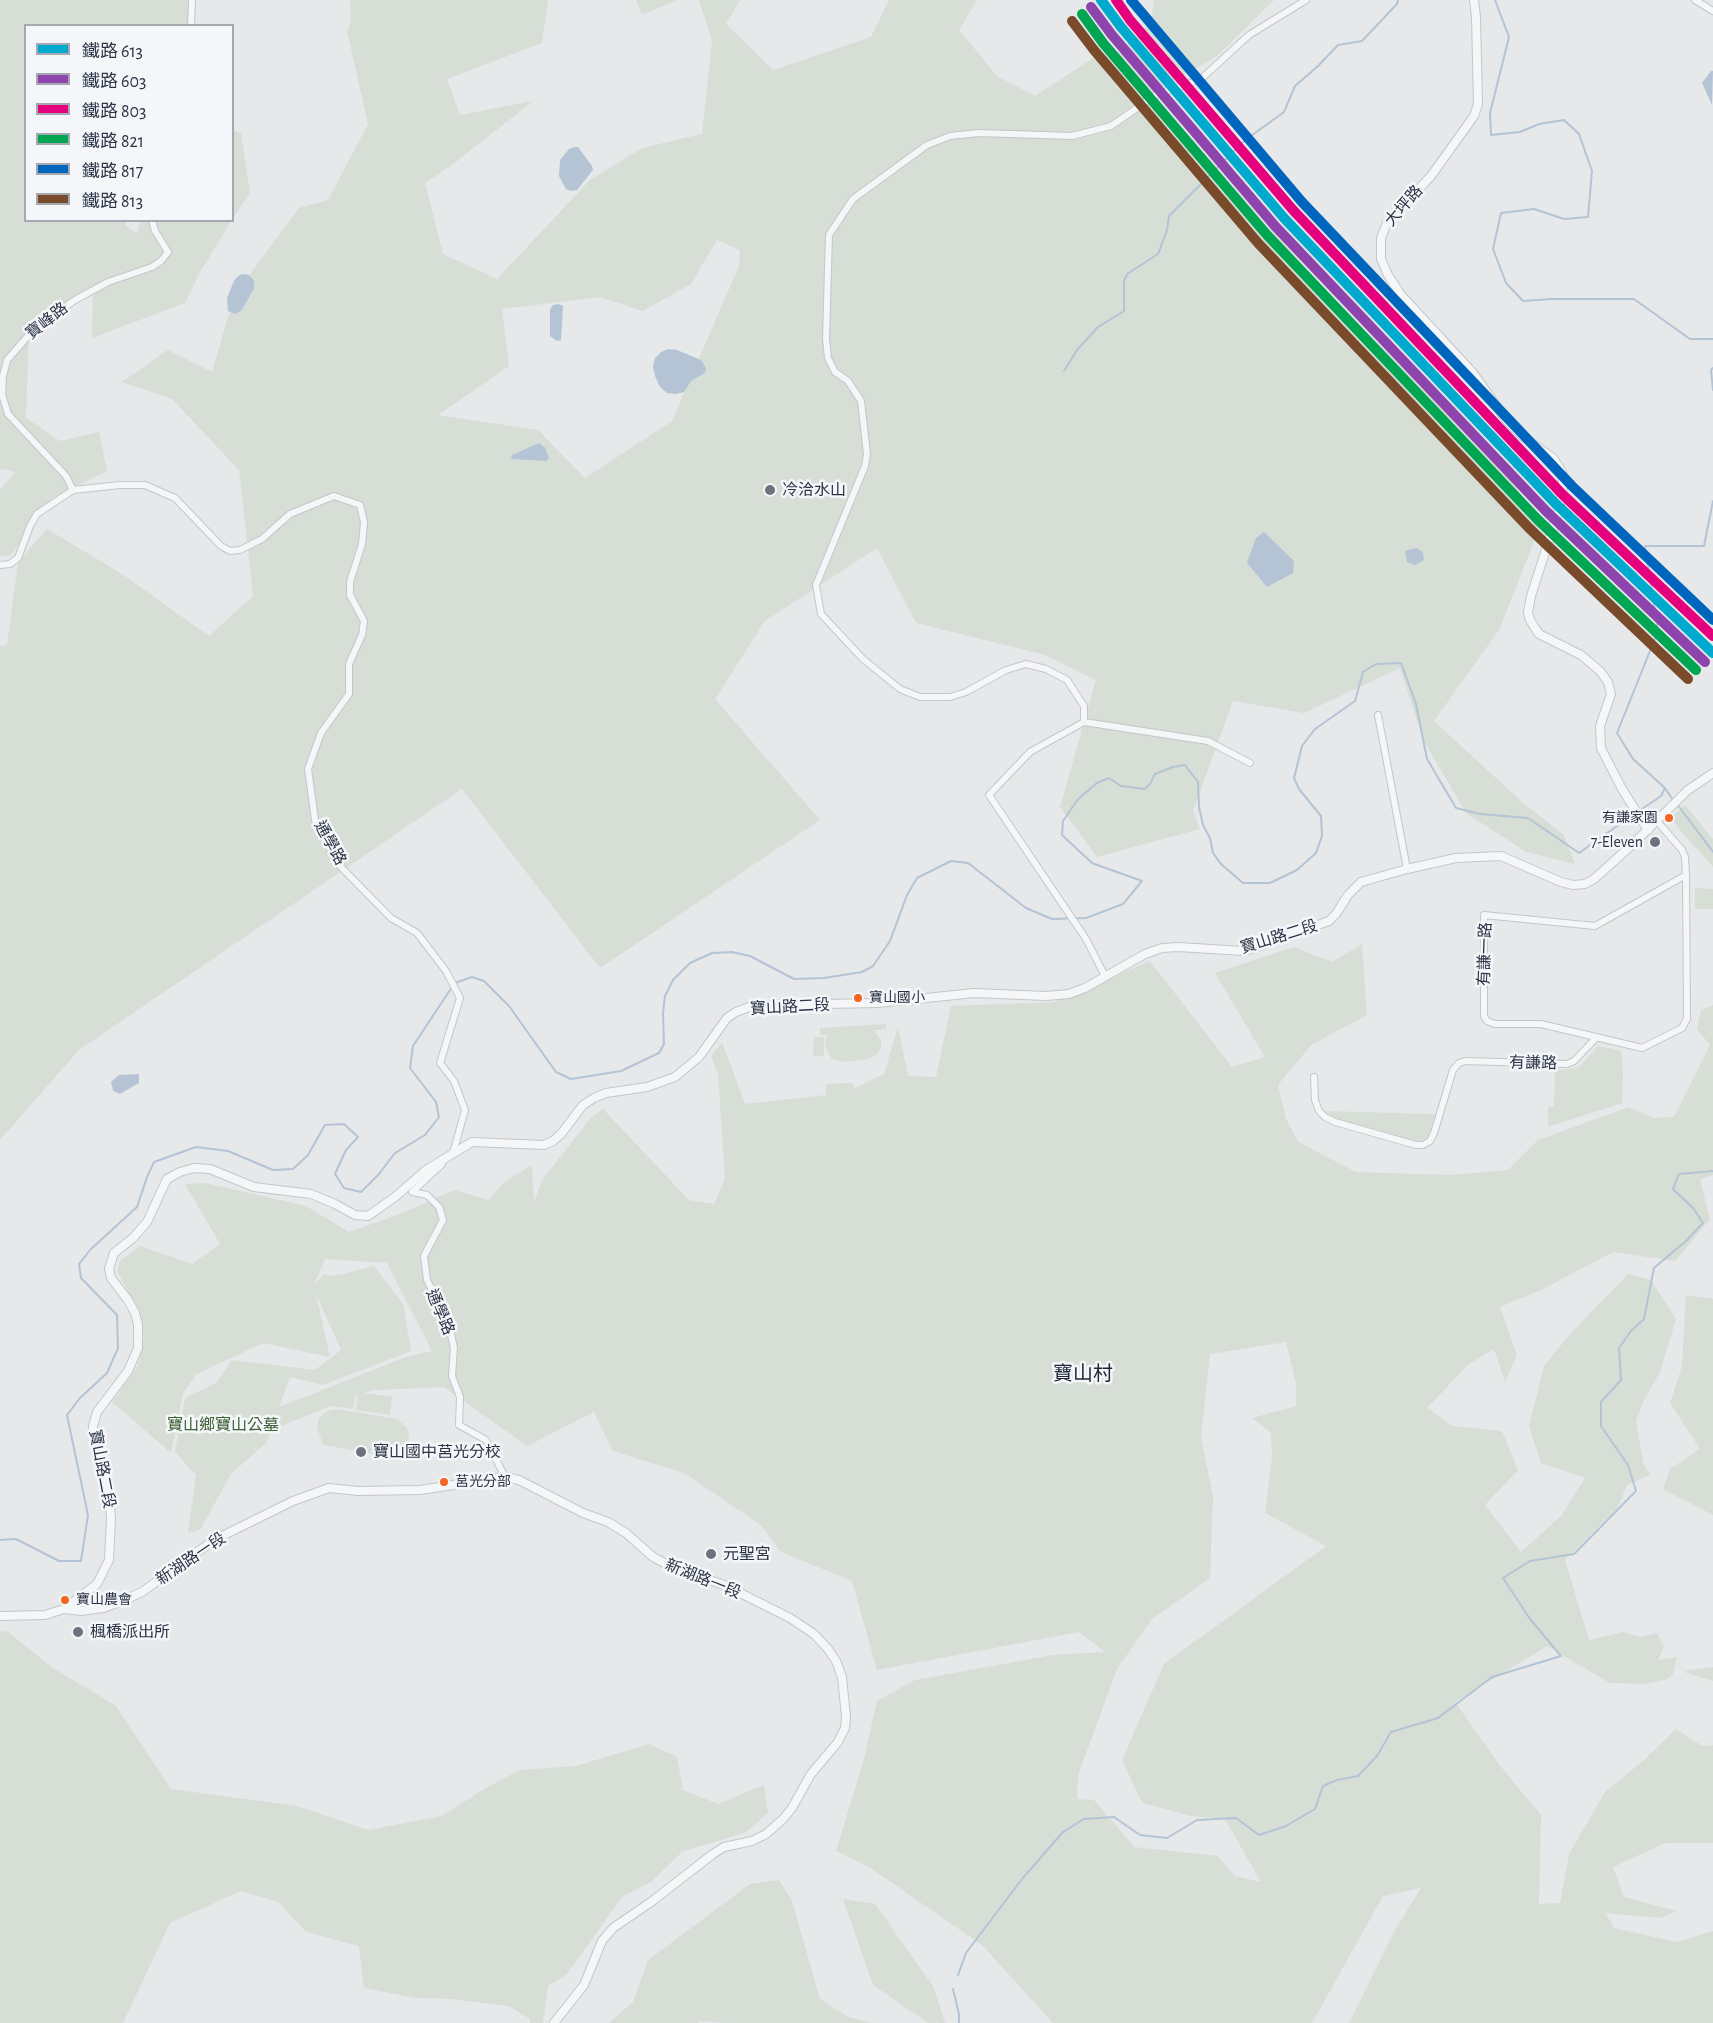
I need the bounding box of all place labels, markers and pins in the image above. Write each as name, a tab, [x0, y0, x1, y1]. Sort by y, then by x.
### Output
place label: 冷洽水山	[782, 480, 846, 500]
marker: 冷洽水山	[763, 483, 777, 497]
place label: 有謙家園	[1602, 810, 1658, 826]
marker: 有謙家園	[1663, 812, 1675, 824]
place label: 7-Eleven	[1591, 832, 1643, 852]
marker: 7-Eleven	[1648, 835, 1662, 849]
place label: 寶山國小	[869, 990, 925, 1006]
marker: 寶山國小	[852, 992, 864, 1004]
place label: 寶山國中莒光分校	[373, 1442, 501, 1462]
marker: 寶山國中莒光分校	[354, 1445, 368, 1459]
place label: 莒光分部	[455, 1474, 511, 1490]
marker: 莒光分部	[438, 1476, 450, 1488]
place label: 元聖宮	[723, 1544, 771, 1564]
marker: 元聖宮	[704, 1547, 718, 1561]
place label: 寶山農會	[76, 1592, 132, 1608]
marker: 寶山農會	[59, 1594, 71, 1606]
place label: 楓橋派出所	[90, 1622, 170, 1642]
marker: 楓橋派出所	[71, 1625, 85, 1639]

